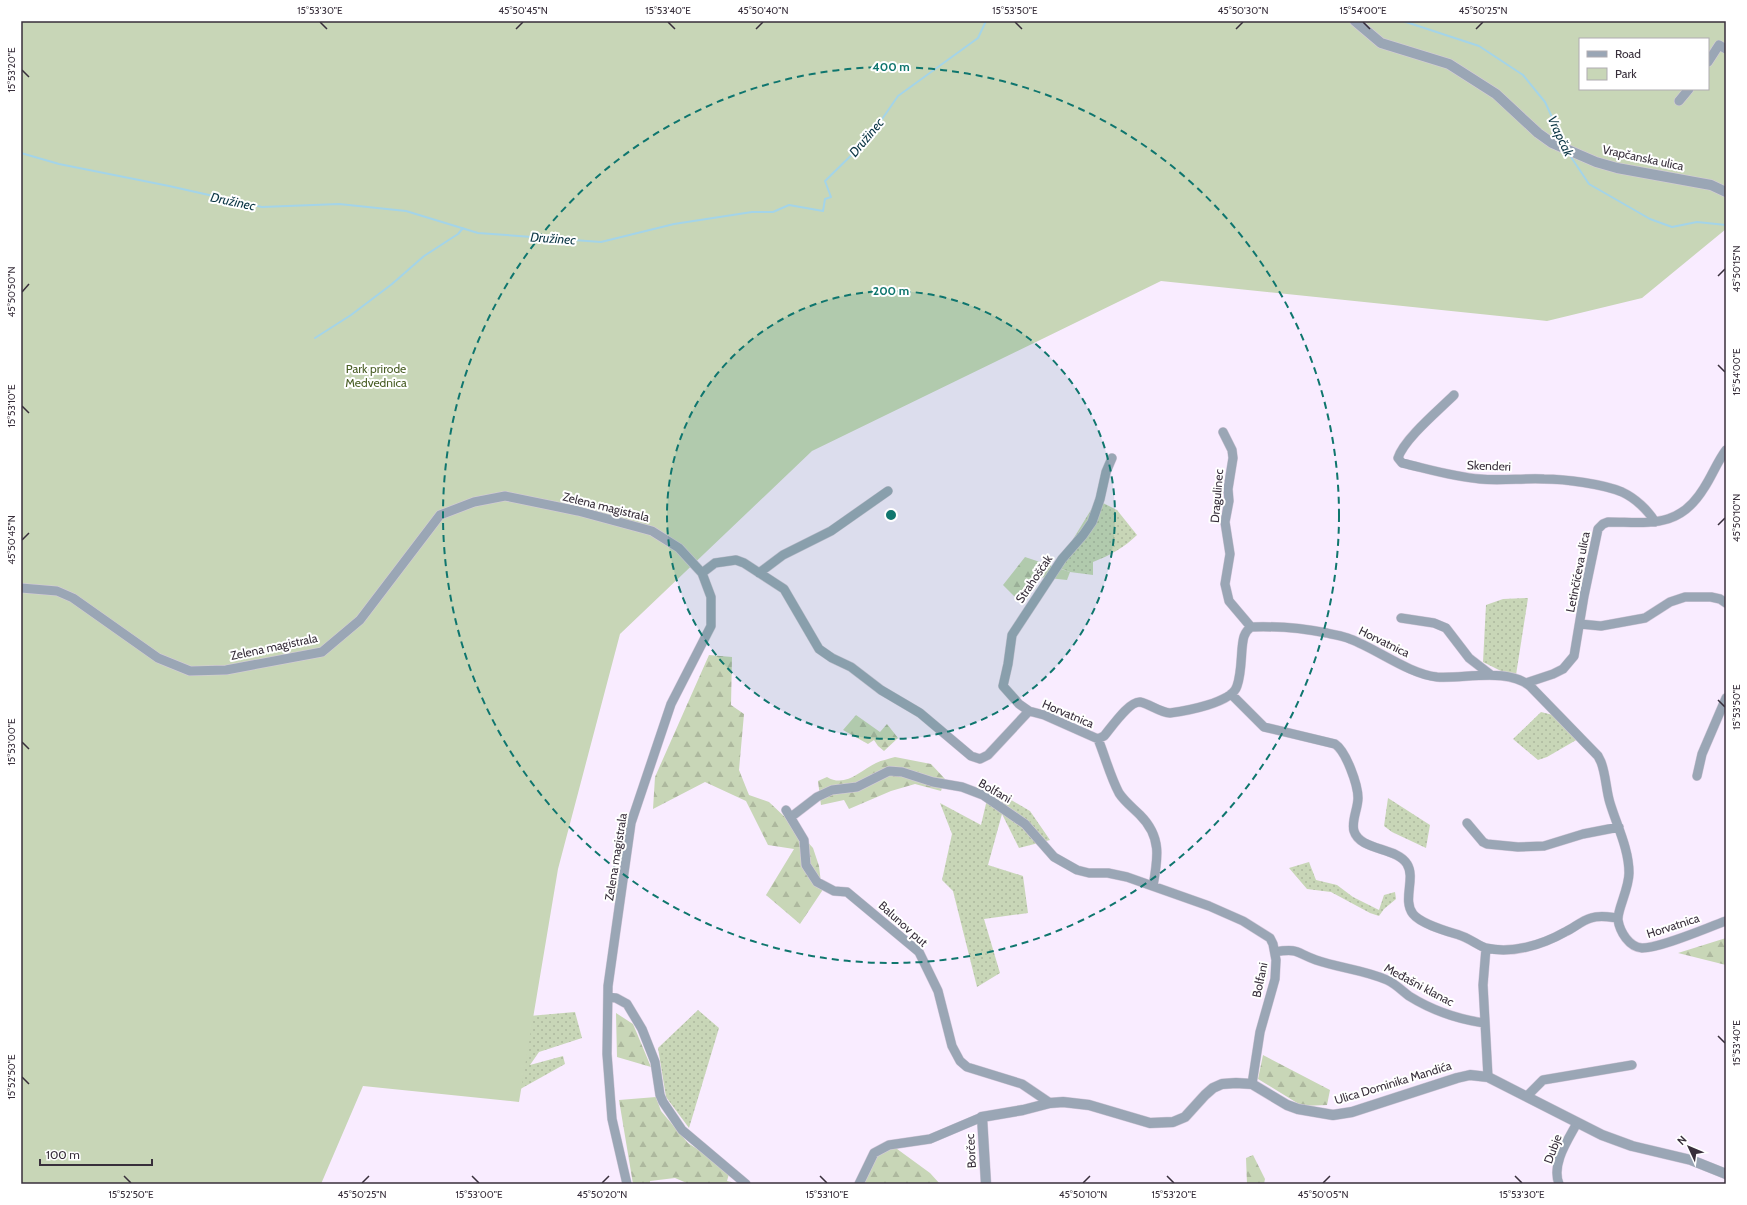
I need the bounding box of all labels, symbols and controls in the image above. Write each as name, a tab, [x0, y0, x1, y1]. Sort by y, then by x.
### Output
text: 15°53'30"E	[297, 4, 343, 17]
text: 45°50'45"N	[498, 4, 548, 17]
text: 15°53'40"E	[645, 4, 691, 17]
text: 45°50'40"N	[737, 4, 789, 17]
text: 15°53'50"E	[992, 4, 1038, 17]
text: 45°50'30"N	[1218, 4, 1268, 17]
text: 15°54'00"E	[1339, 4, 1387, 17]
text: 45°50'25"N	[1458, 4, 1508, 17]
legend	[1579, 38, 1709, 90]
text: Road	[1615, 46, 1641, 61]
text: 15°53'20"E	[5, 47, 18, 93]
text: 400 m	[872, 59, 910, 74]
text: Park	[1615, 66, 1637, 81]
water label: Vrapčak	[1545, 113, 1578, 159]
water label: Družinec	[845, 114, 887, 160]
street label: Vrapčanska ulica	[1601, 142, 1685, 173]
water label: Družinec	[209, 188, 257, 214]
water label: Družinec	[530, 228, 577, 248]
text: 45°50'15"N	[1730, 245, 1743, 293]
text: 45°50'50"N	[5, 267, 18, 317]
text: 200 m	[873, 283, 909, 298]
text: 15°54'00"E	[1730, 348, 1743, 396]
park label: Park prirode Medvednica	[345, 361, 407, 390]
text: 15°53'10"E	[5, 384, 18, 428]
street label: Skenderi	[1467, 457, 1511, 474]
street label: Dragulinec	[1207, 468, 1226, 524]
street label: Zelena magistrala	[561, 489, 651, 525]
text: 45°50'10"N	[1730, 494, 1743, 542]
centre of rings	[884, 508, 898, 522]
text: 45°50'45"N	[5, 515, 18, 565]
street label: Letinčićeva ulica	[1562, 530, 1593, 614]
street label: Strahoščak	[1012, 551, 1056, 606]
street label: Horvatnica	[1356, 623, 1412, 660]
street label: Zelena magistrala	[229, 630, 319, 663]
text: 15°53'50"E	[1730, 684, 1743, 730]
street label: Horvatnica	[1040, 696, 1097, 731]
text: 15°53'00"E	[5, 718, 18, 765]
street label: Bolfani	[976, 775, 1014, 806]
street label: Zelena magistrala	[601, 812, 630, 902]
street label: Balunov put	[876, 898, 931, 950]
street label: Horvatnica	[1645, 910, 1701, 941]
street label: Međašni klanac	[1382, 960, 1457, 1010]
street label: Bolfani	[1248, 961, 1271, 999]
text: 15°53'40"E	[1730, 1020, 1743, 1066]
text: 15°52'50"E	[5, 1054, 18, 1100]
street label: Ulica Dominika Mandića	[1332, 1057, 1453, 1107]
north arrow	[1669, 1127, 1709, 1167]
street label: Dubje	[1540, 1132, 1565, 1166]
text: N	[1674, 1132, 1690, 1148]
street label: Borčec	[962, 1133, 979, 1169]
scale bar	[40, 1141, 152, 1167]
text: 100 m	[46, 1147, 80, 1162]
text: 15°52'50"E	[108, 1188, 154, 1201]
text: 45°50'25"N	[337, 1188, 387, 1201]
text: 15°53'00"E	[456, 1188, 503, 1201]
text: 45°50'20"N	[577, 1188, 627, 1201]
text: 15°53'10"E	[805, 1188, 849, 1201]
text: 45°50'10"N	[1059, 1188, 1107, 1201]
text: 15°53'20"E	[1151, 1188, 1197, 1201]
text: 45°50'05"N	[1298, 1188, 1348, 1201]
text: 15°53'30"E	[1499, 1188, 1545, 1201]

